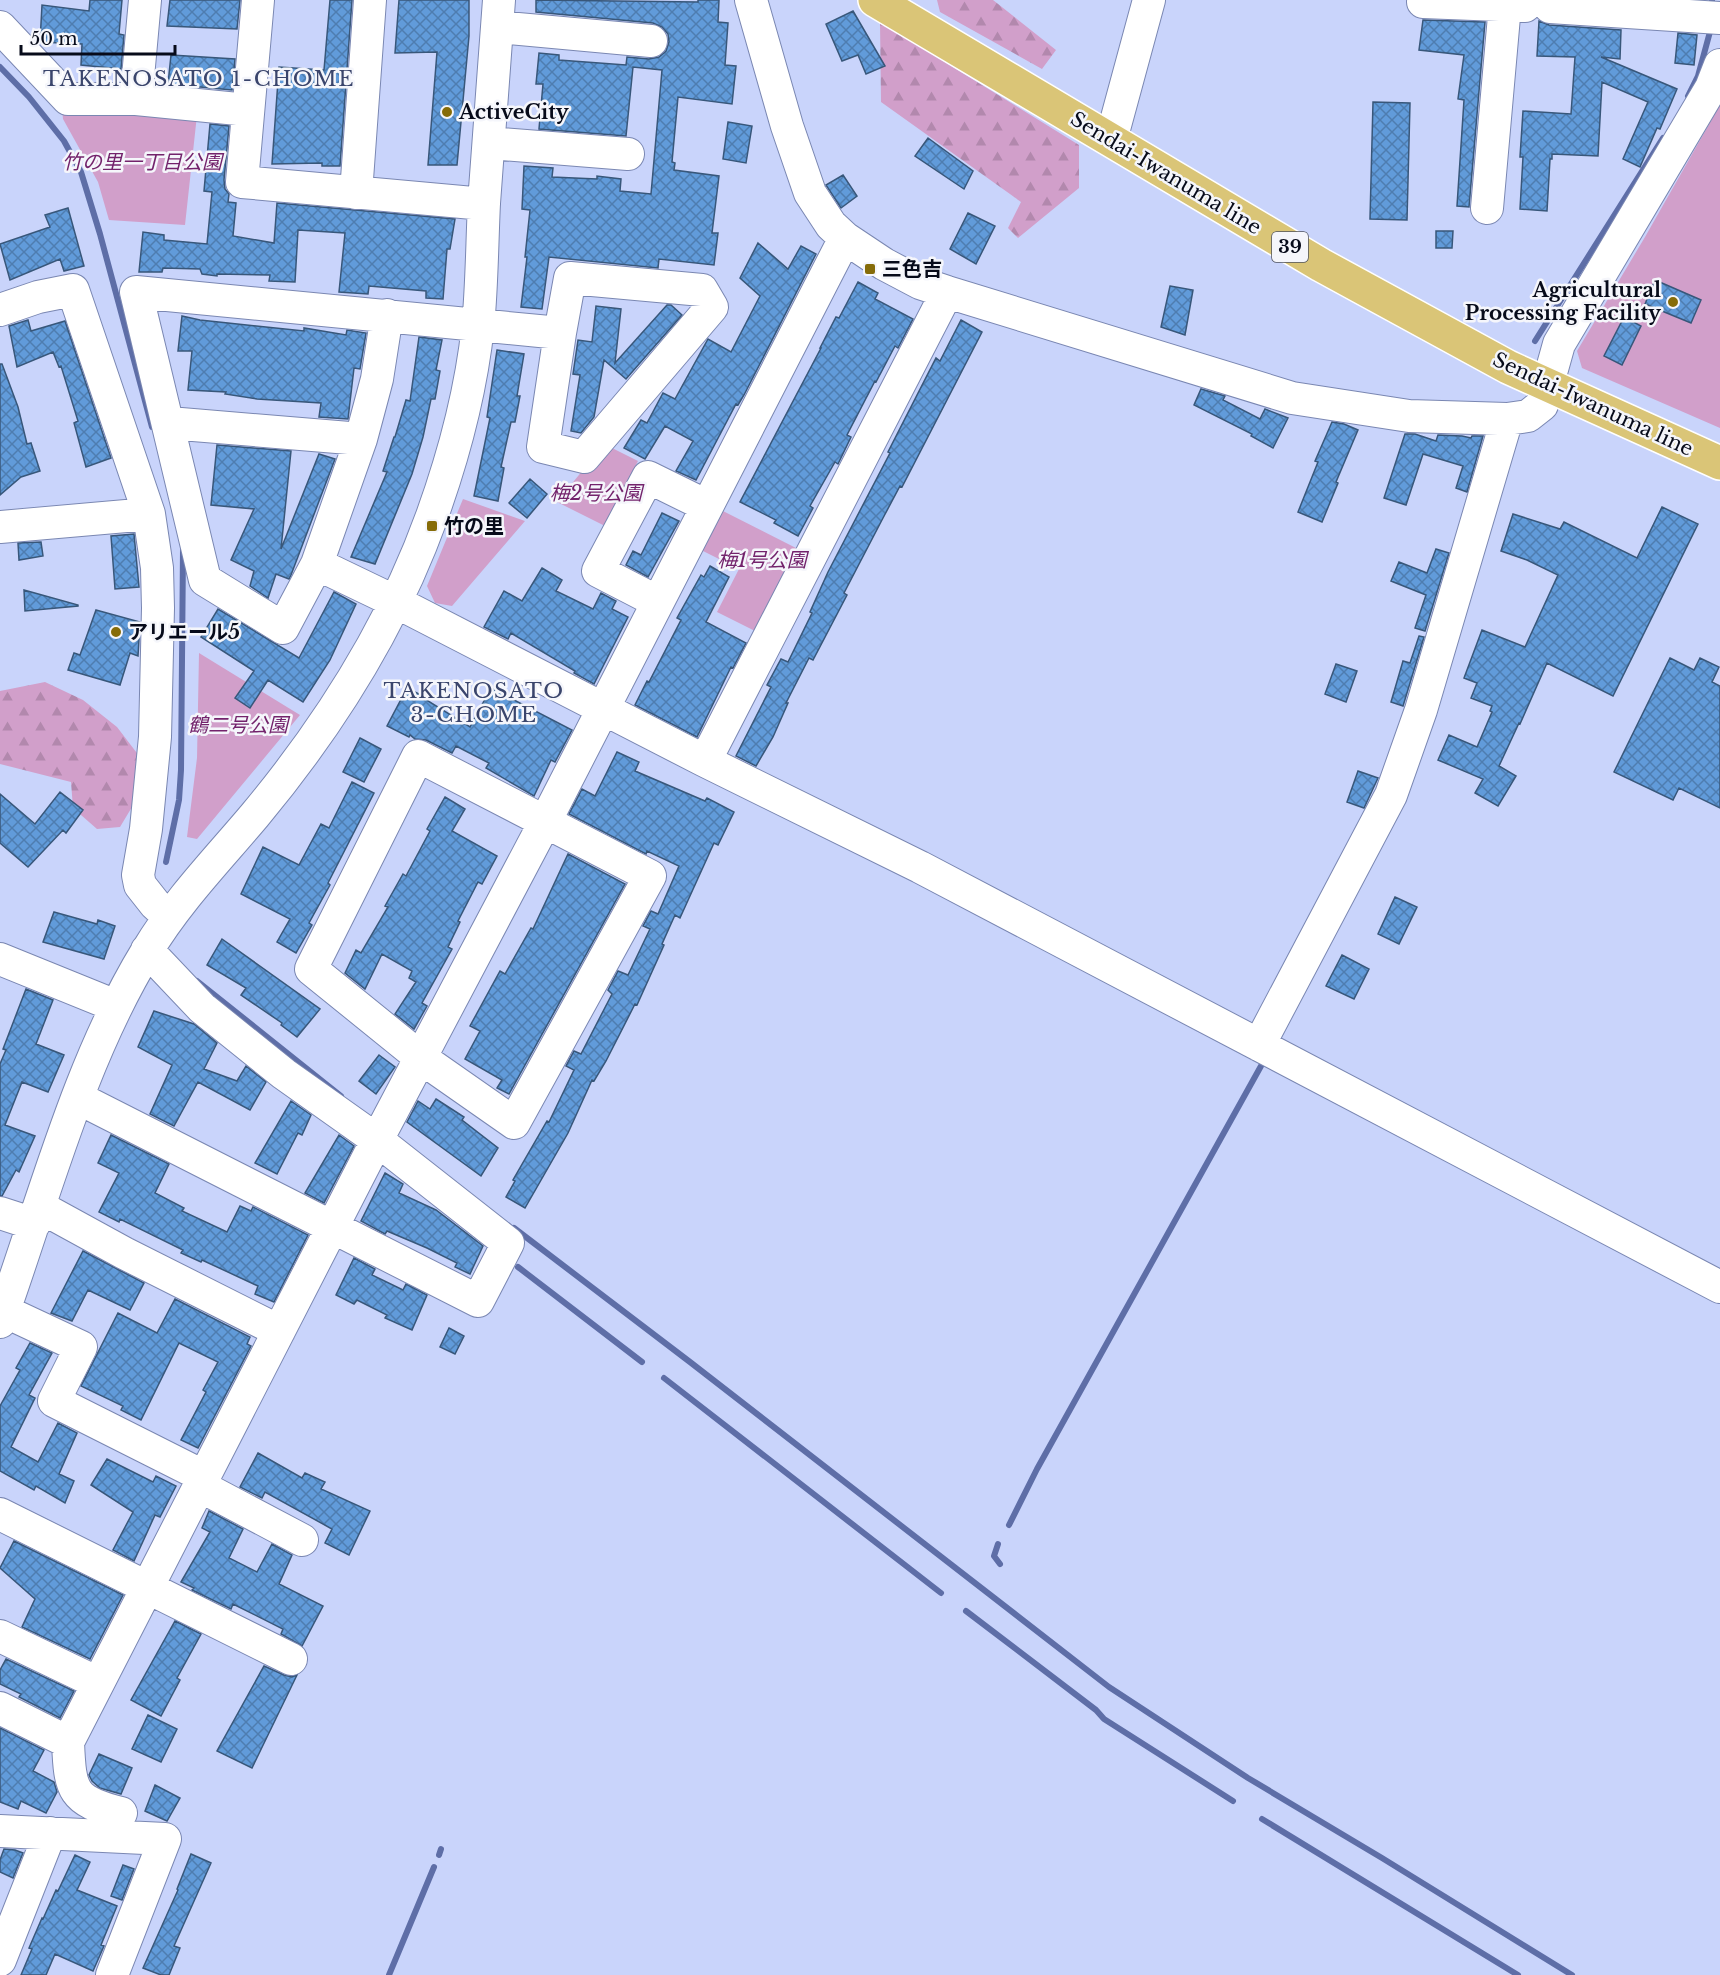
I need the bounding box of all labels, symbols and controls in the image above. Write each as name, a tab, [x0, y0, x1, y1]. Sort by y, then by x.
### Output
scale bar	[21, 18, 176, 56]
text: 50 m	[30, 28, 78, 50]
district label: TAKENOSATO 1-CHOME	[43, 66, 355, 92]
place label: ActiveCity	[458, 100, 570, 124]
marker: ActiveCity	[440, 105, 454, 119]
street label: Sendai-Iwanuma line	[1066, 107, 1266, 239]
park label: 竹の里一丁目公園	[62, 150, 225, 174]
road number: 39	[1272, 232, 1308, 262]
place label: 三色吉	[882, 257, 942, 281]
marker: 三色吉	[863, 262, 877, 276]
place label: Agricultural Processing Facility	[1465, 278, 1662, 325]
marker: Agricultural Processing Facility	[1666, 295, 1680, 309]
street label: Sendai-Iwanuma line	[1489, 347, 1697, 461]
park label: 梅2号公園	[550, 481, 645, 505]
place label: 竹の里	[444, 514, 504, 538]
marker: 竹の里	[425, 519, 439, 533]
park label: 梅1号公園	[717, 548, 810, 572]
place label: アリエール5	[128, 620, 240, 644]
marker: アリエール5	[109, 625, 123, 639]
district label: TAKENOSATO 3-CHOME	[383, 678, 565, 728]
park label: 鶴二号公園	[188, 713, 291, 737]

